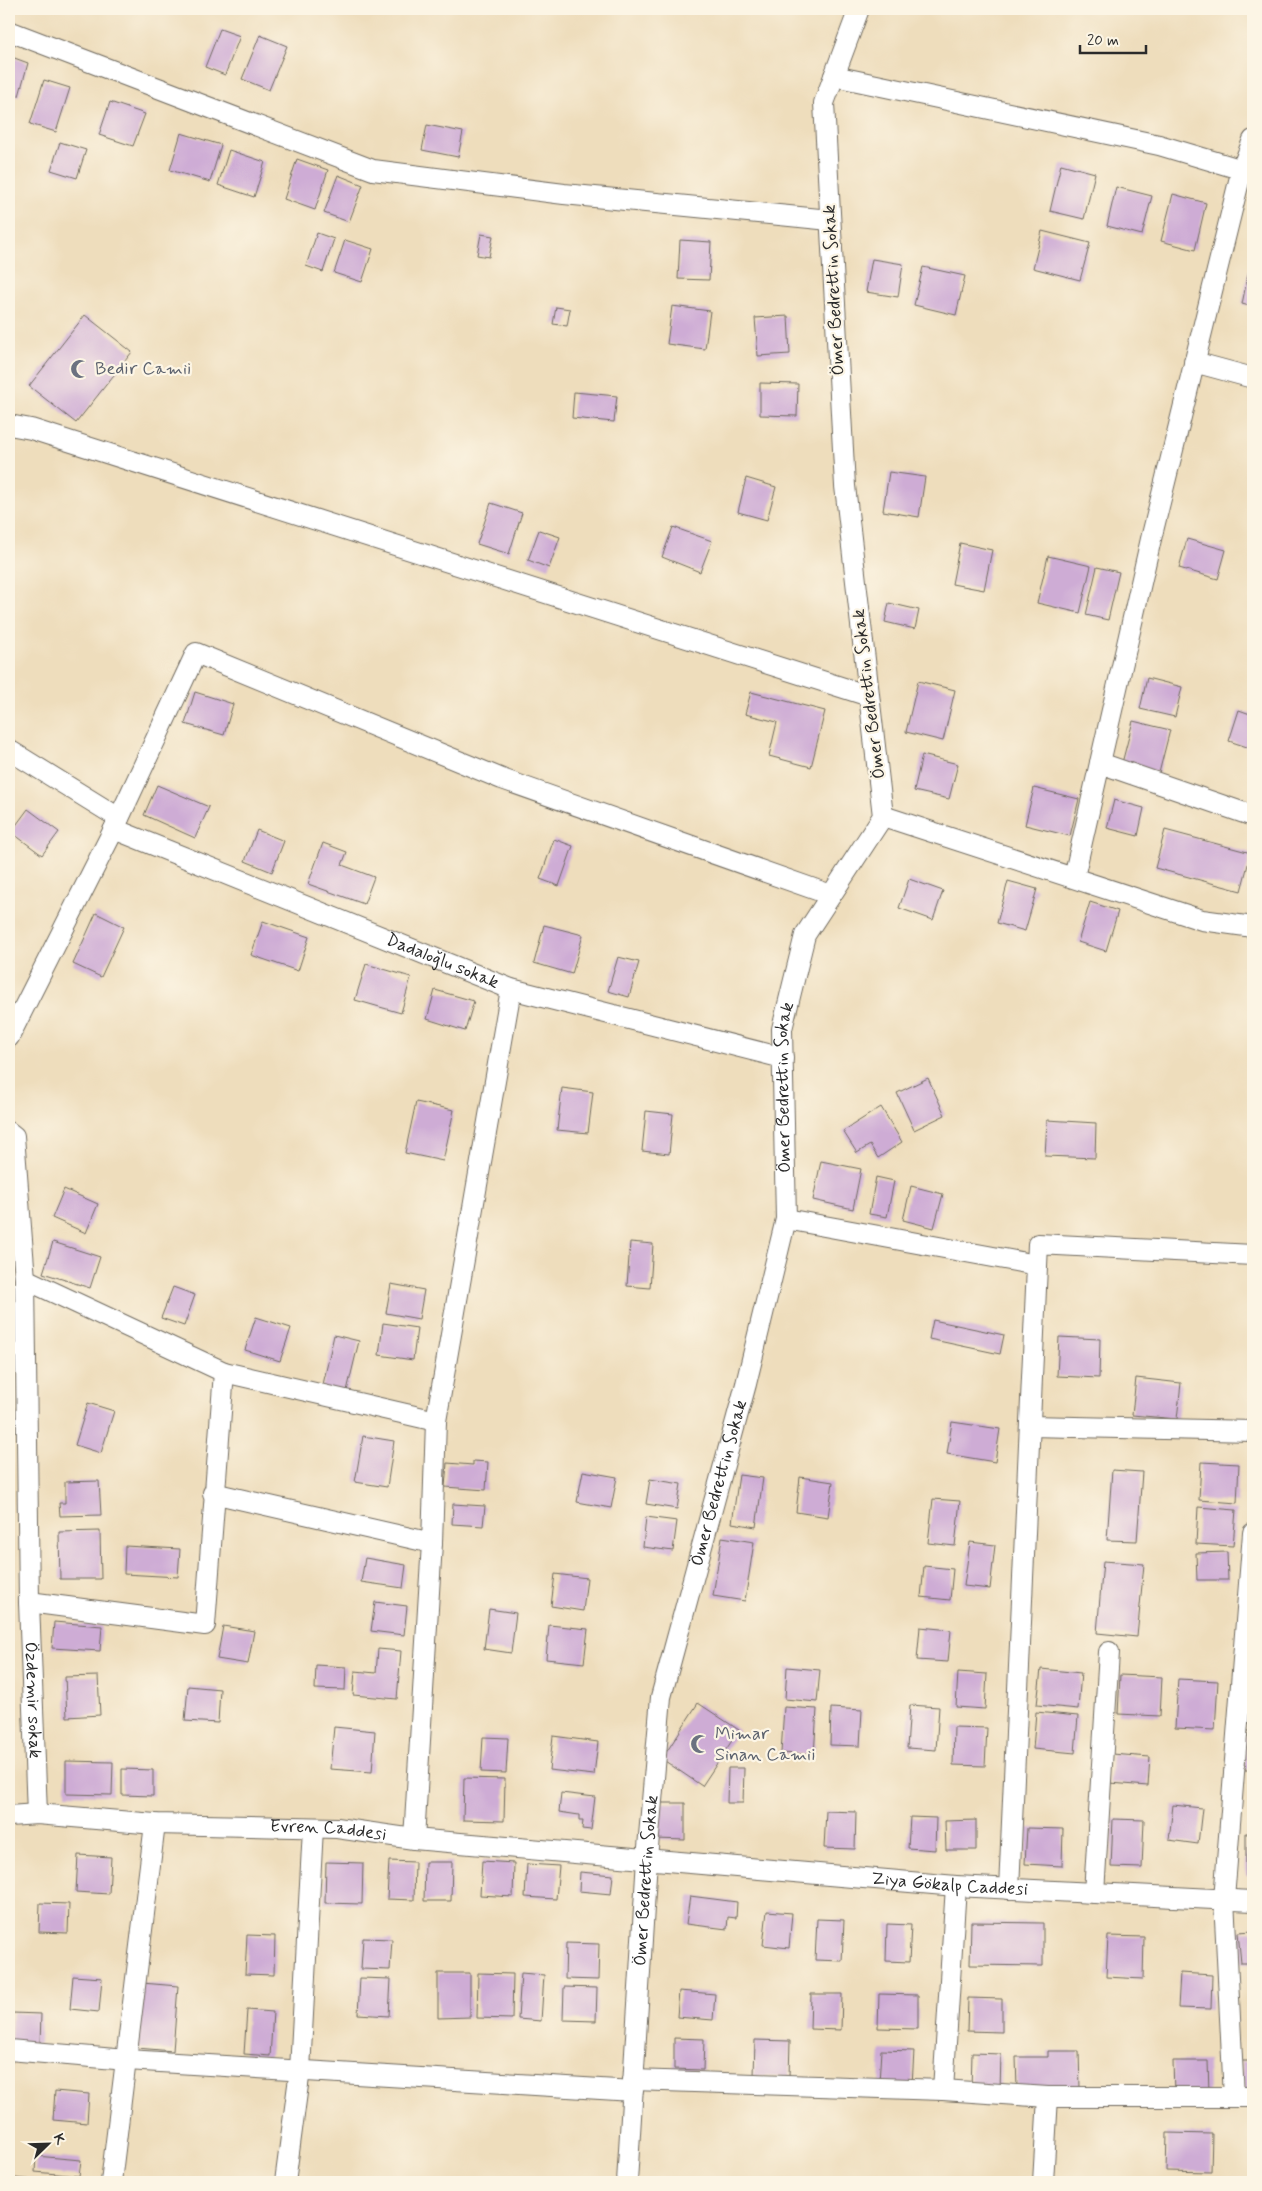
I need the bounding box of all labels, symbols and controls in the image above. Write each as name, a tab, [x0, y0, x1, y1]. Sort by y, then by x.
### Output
scale bar	[1080, 22, 1146, 54]
text: 20 m	[1087, 31, 1119, 51]
street label: Ömer Bedrettin Sokak	[818, 204, 850, 376]
place label: Bedir Camii	[95, 357, 191, 381]
mosque icon: Bedir Camii	[69, 358, 91, 380]
street label: Ömer Bedrettin Sokak	[847, 608, 891, 780]
street label: Dadaloğlu sokak	[382, 928, 502, 995]
street label: Ömer Bedrettin Sokak	[770, 1000, 800, 1173]
street label: Ömer Bedrettin Sokak	[685, 1397, 753, 1569]
street label: Özdemir sokak	[19, 1641, 47, 1759]
place label: Mimar Sinan Camii	[715, 1722, 815, 1767]
mosque icon: Mimar Sinan Camii	[689, 1733, 711, 1755]
street label: Ömer Bedrettin Sokak	[628, 1794, 664, 1967]
street label: Evren Caddesi	[270, 1815, 388, 1847]
street label: Ziya Gökalp Caddesi	[871, 1867, 1029, 1902]
north arrow	[22, 2118, 72, 2168]
text: K	[49, 2131, 70, 2148]

